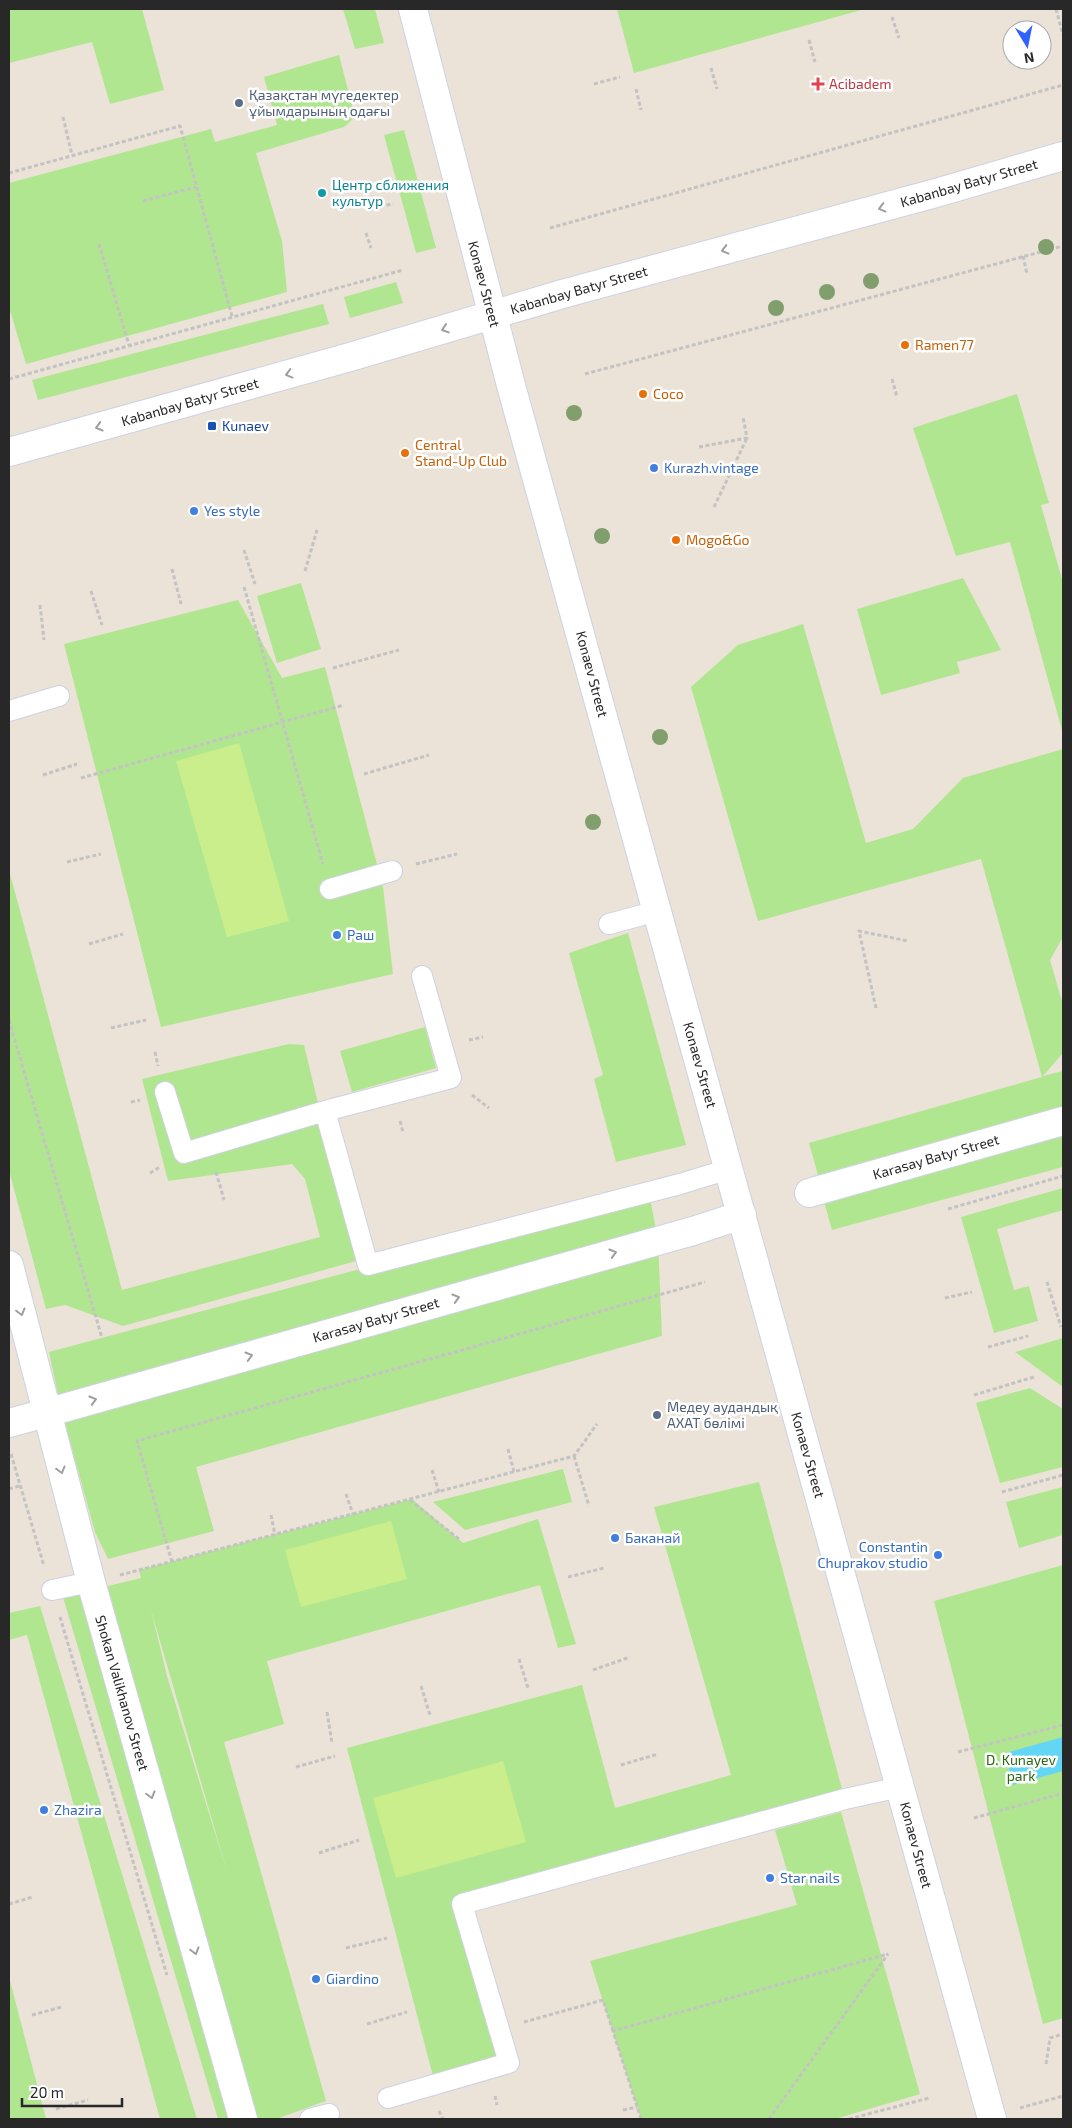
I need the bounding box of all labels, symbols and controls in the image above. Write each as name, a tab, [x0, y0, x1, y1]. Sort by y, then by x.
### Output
north arrow	[1002, 20, 1052, 70]
text: N	[1023, 49, 1036, 68]
place label: Acibadem	[829, 75, 892, 92]
marker: Acibadem	[811, 77, 825, 91]
place label: Қазақстан мүгедектер ұйымдарының одағы	[249, 86, 399, 119]
marker: Қазақстан мүгедектер ұйымдарының одағы	[233, 97, 245, 109]
street label: Kabanbay Batyr Street	[898, 155, 1040, 210]
place label: Центр сближения культур	[332, 176, 449, 209]
marker: Центр сближения культур	[316, 187, 328, 199]
one-way arrow	[878, 202, 886, 212]
street label: Konaev Street	[465, 239, 504, 329]
one-way arrow	[720, 244, 729, 255]
street label: Kabanbay Batyr Street	[508, 262, 650, 317]
one-way arrow	[442, 323, 450, 333]
place label: Ramen77	[915, 336, 974, 353]
marker: Ramen77	[899, 339, 911, 351]
one-way arrow	[285, 368, 294, 379]
street label: Kabanbay Batyr Street	[119, 374, 261, 429]
place label: Coco	[653, 385, 684, 402]
marker: Coco	[637, 388, 649, 400]
place label: Kunaev	[222, 417, 269, 434]
marker: Kunaev	[206, 420, 218, 432]
one-way arrow	[95, 421, 103, 432]
place label: Central Stand-Up Club	[415, 436, 507, 469]
marker: Central Stand-Up Club	[399, 447, 411, 459]
place label: Kurazh.vintage	[664, 459, 759, 476]
marker: Kurazh.vintage	[648, 462, 660, 474]
place label: Yes style	[204, 502, 260, 519]
marker: Yes style	[188, 505, 200, 517]
place label: Mogo&Go	[686, 531, 750, 548]
marker: Mogo&Go	[670, 534, 682, 546]
street label: Konaev Street	[573, 629, 612, 719]
place label: Раш	[347, 926, 374, 943]
marker: Раш	[331, 929, 343, 941]
street label: Konaev Street	[680, 1020, 721, 1110]
street label: Karasay Batyr Street	[871, 1130, 1001, 1183]
one-way arrow	[608, 1249, 616, 1259]
street label: Karasay Batyr Street	[311, 1293, 441, 1346]
one-way arrow	[452, 1293, 460, 1303]
one-way arrow	[16, 1308, 26, 1316]
one-way arrow	[245, 1351, 253, 1361]
one-way arrow	[88, 1395, 97, 1406]
place label: Медеу аудандық АХАТ бөлімі	[667, 1398, 778, 1431]
marker: Медеу аудандық АХАТ бөлімі	[651, 1409, 663, 1421]
street label: Konaev Street	[788, 1410, 829, 1500]
one-way arrow	[55, 1465, 66, 1474]
place label: Баканай	[625, 1529, 680, 1546]
marker: Баканай	[609, 1532, 621, 1544]
place label: Constantin Chuprakov studio	[818, 1538, 928, 1571]
marker: Constantin Chuprakov studio	[932, 1549, 944, 1561]
street label: Shokan Valikhanov Street	[92, 1613, 153, 1773]
park label: D. Kunayev park	[986, 1751, 1056, 1784]
one-way arrow	[145, 1791, 156, 1799]
street label: Konaev Street	[897, 1800, 936, 1890]
place label: Zhazira	[54, 1801, 102, 1818]
marker: Zhazira	[38, 1804, 50, 1816]
place label: Star nails	[780, 1869, 840, 1886]
marker: Star nails	[764, 1872, 776, 1884]
one-way arrow	[190, 1947, 200, 1955]
place label: Giardino	[326, 1970, 379, 1987]
marker: Giardino	[310, 1973, 322, 1985]
scale bar	[22, 2076, 122, 2108]
text: 20 m	[30, 2083, 64, 2101]

